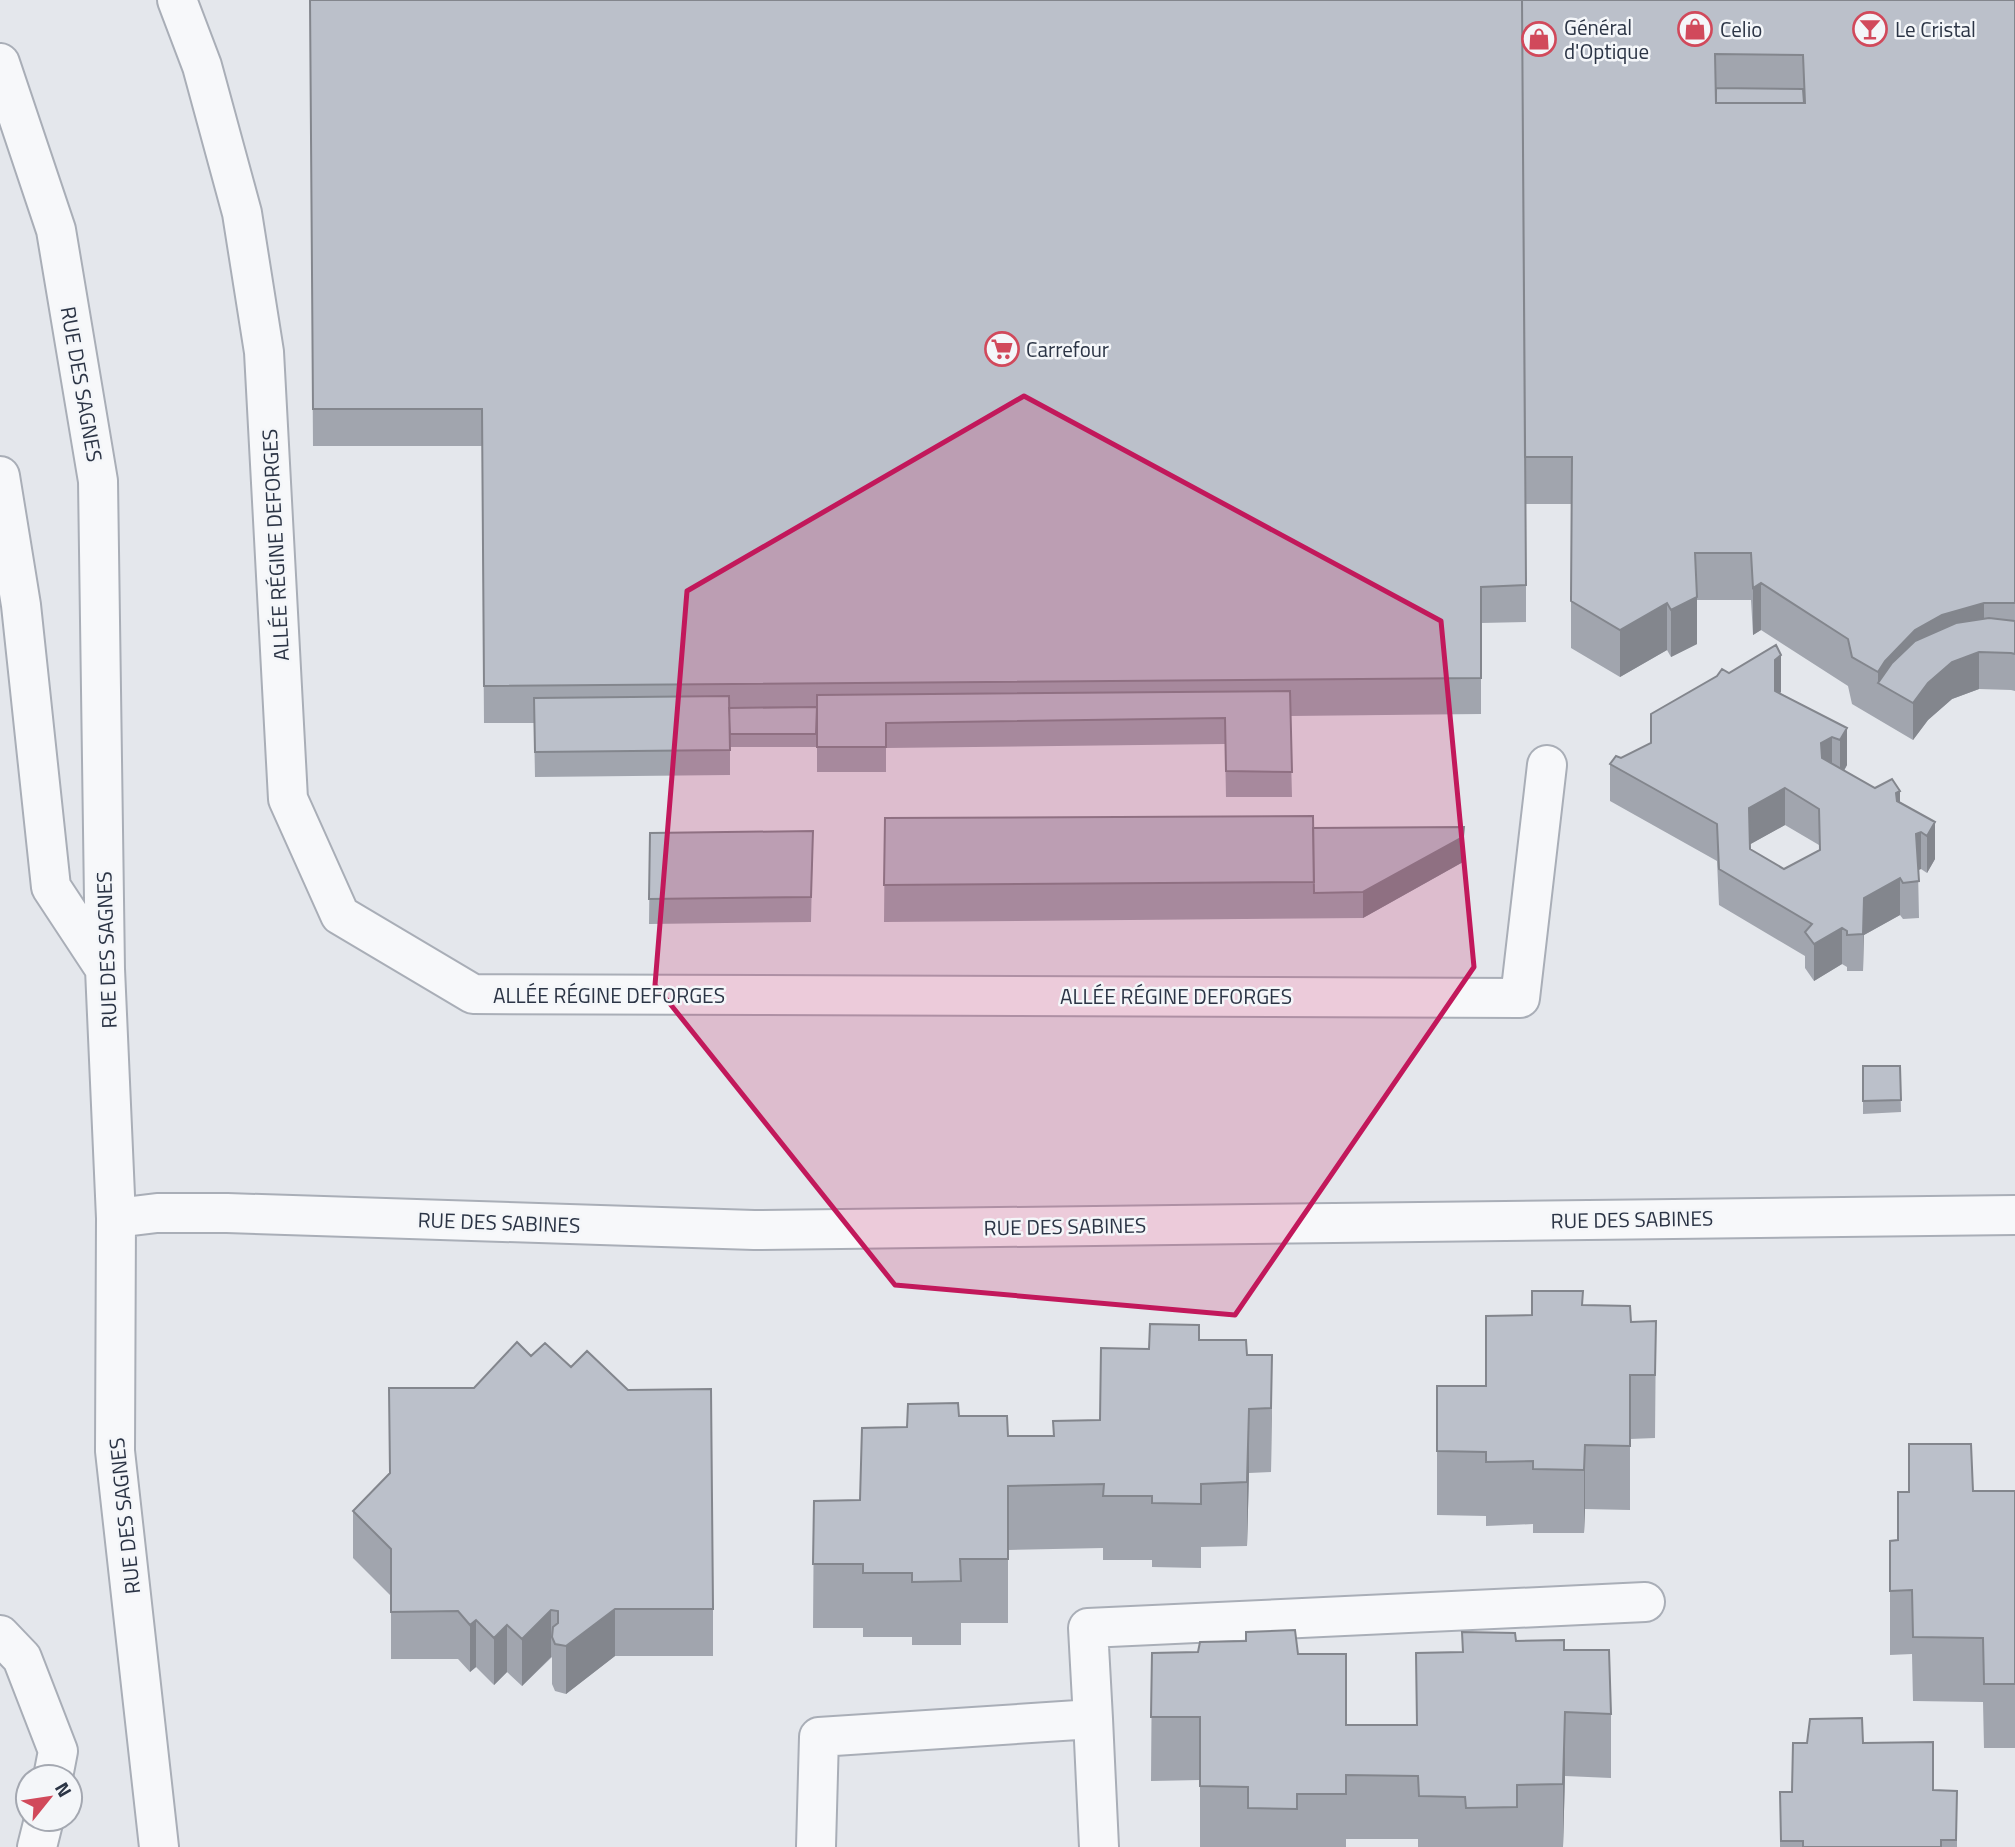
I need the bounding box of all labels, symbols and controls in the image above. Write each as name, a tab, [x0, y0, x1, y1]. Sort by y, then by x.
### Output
shop icon: Celio	[1676, 10, 1714, 48]
bar icon: Le Cristal	[1851, 10, 1889, 48]
place label: Général d'Optique	[1564, 11, 1649, 67]
place label: Celio	[1720, 13, 1762, 45]
place label: Le Cristal	[1895, 13, 1976, 45]
shop icon: Général d'Optique	[1520, 20, 1558, 58]
street label: RUE DES SAGNES	[53, 304, 111, 464]
supermarket icon: Carrefour	[983, 330, 1021, 368]
place label: Carrefour	[1026, 333, 1109, 365]
street label: ALLÉE RÉGINE DEFORGES	[253, 428, 297, 662]
street label: RUE DES SAGNES	[87, 871, 125, 1029]
street label: ALLÉE RÉGINE DEFORGES	[493, 979, 725, 1011]
street label: ALLÉE RÉGINE DEFORGES	[1060, 980, 1292, 1012]
street label: RUE DES SABINES	[1550, 1202, 1714, 1236]
street label: RUE DES SABINES	[417, 1203, 581, 1241]
street label: RUE DES SABINES	[983, 1209, 1147, 1243]
street label: RUE DES SAGNES	[100, 1436, 148, 1596]
north arrow	[14, 1763, 84, 1833]
text: N	[48, 1776, 80, 1802]

